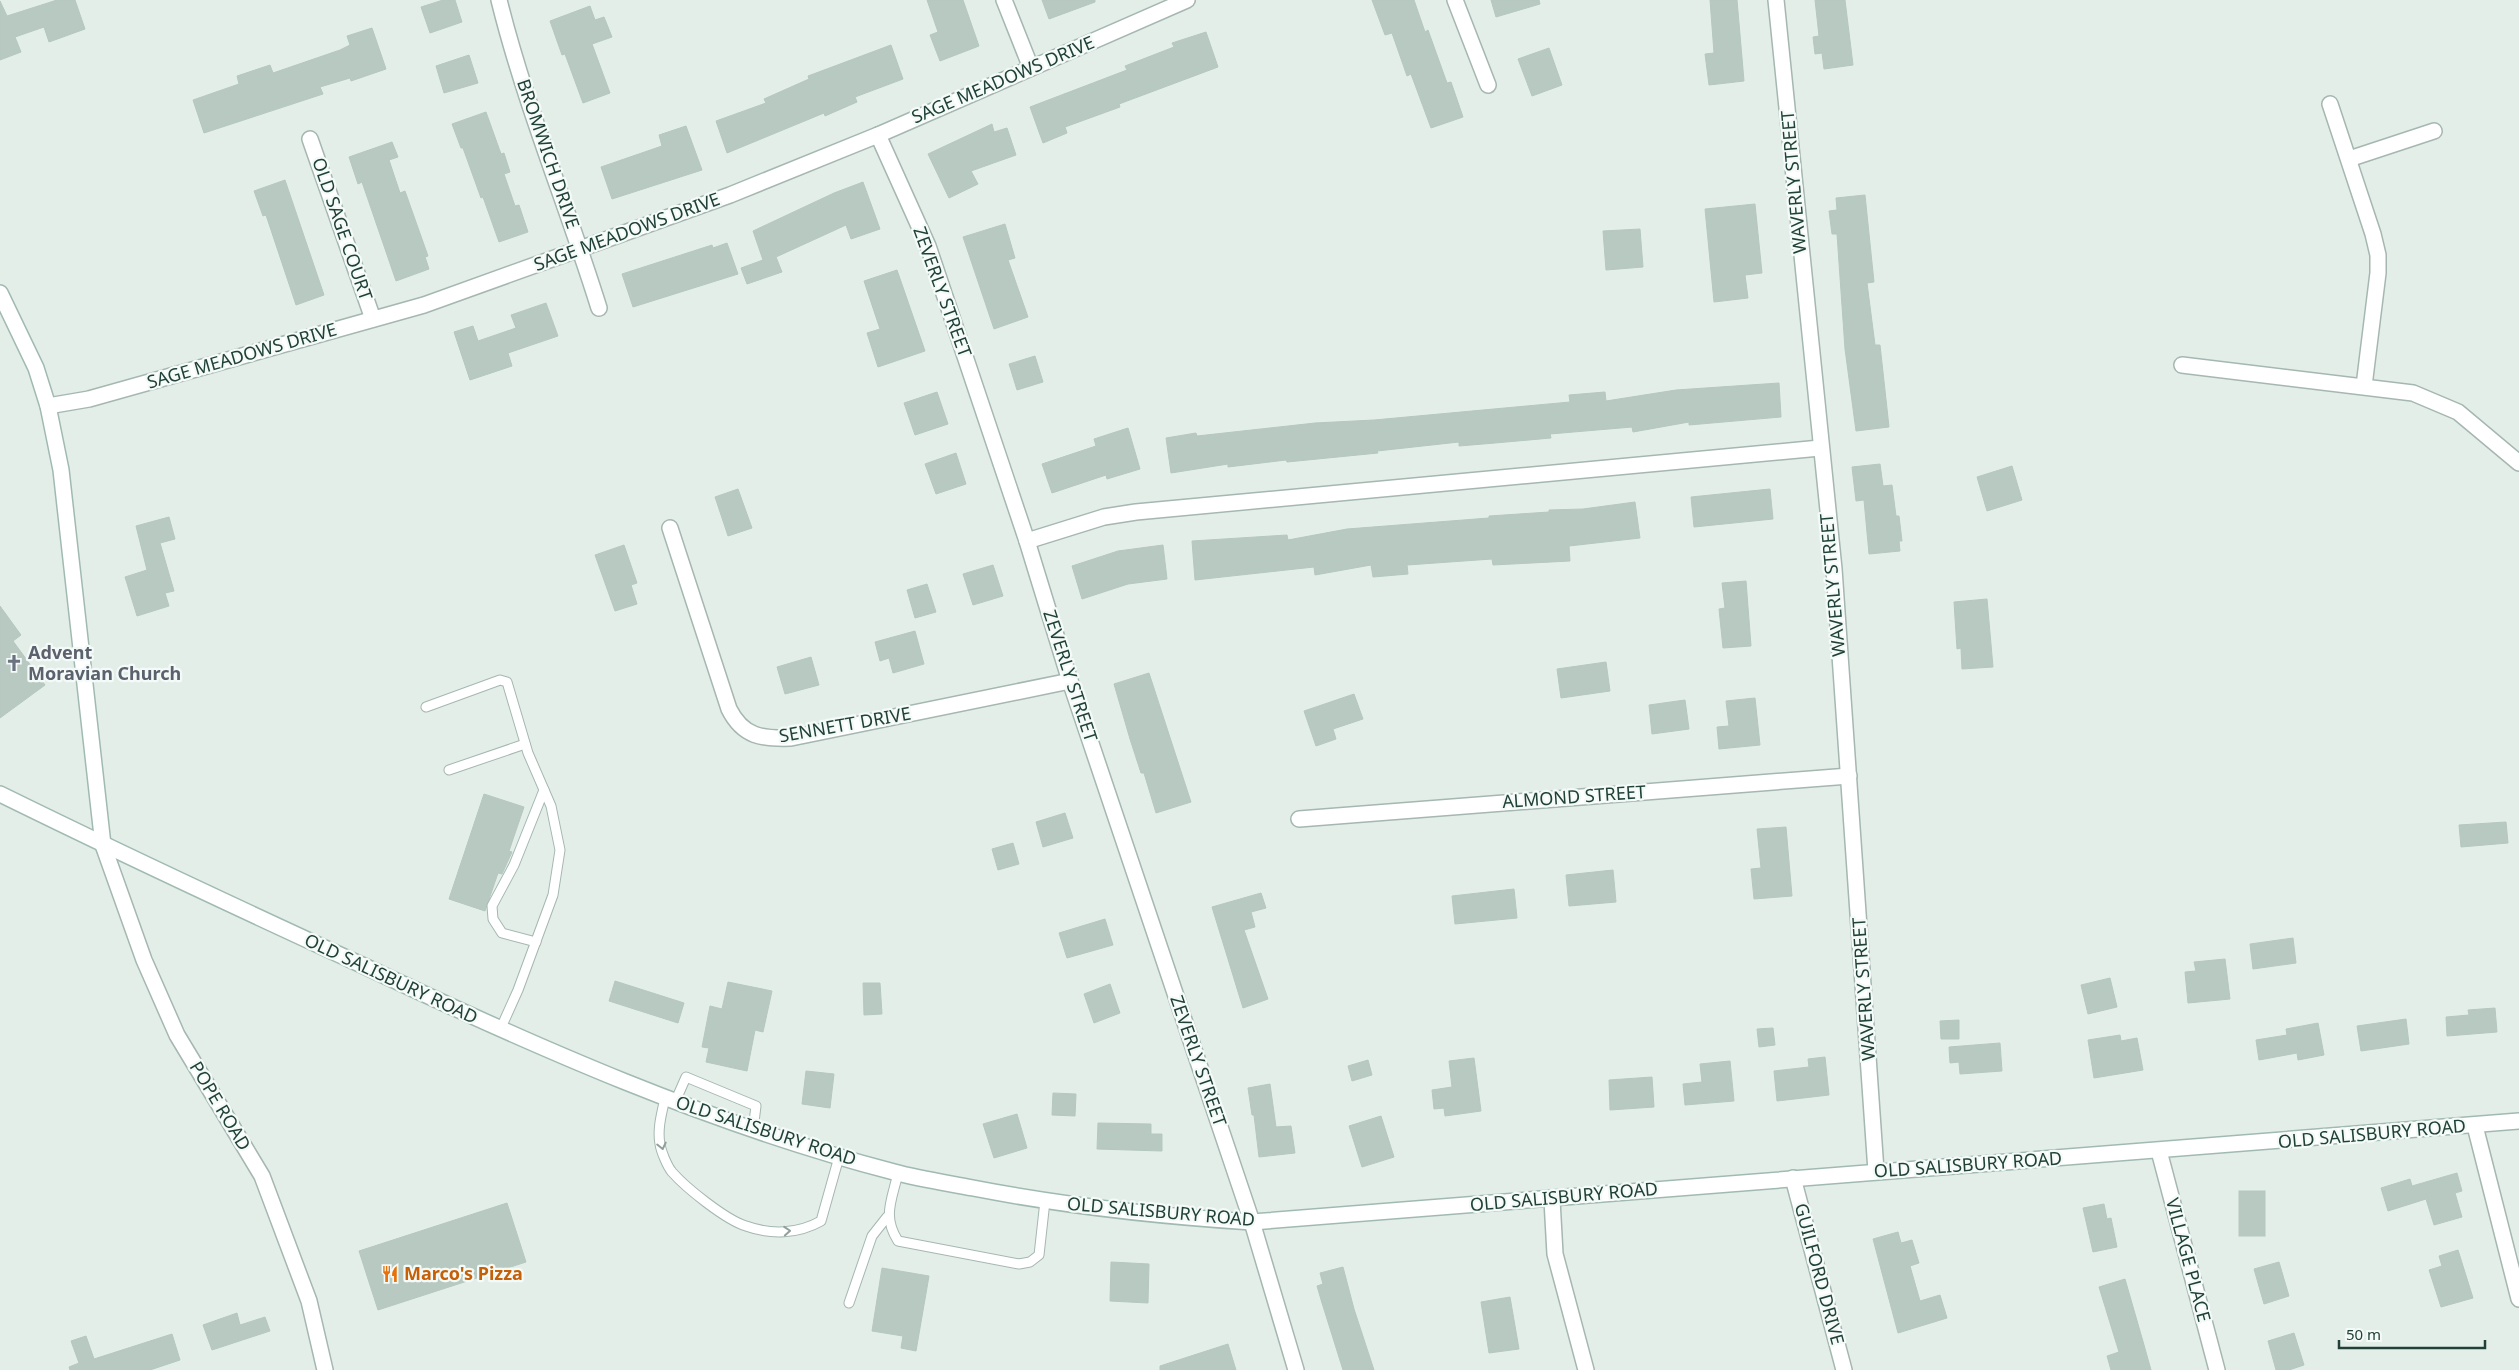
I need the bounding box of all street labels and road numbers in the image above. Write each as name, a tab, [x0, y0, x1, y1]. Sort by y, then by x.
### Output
street label: SAGE MEADOWS DRIVE	[908, 30, 1098, 128]
street label: BROMWICH DRIVE	[512, 76, 586, 232]
street label: WAVERLY STREET	[1775, 109, 1811, 255]
street label: OLD SAGE COURT	[307, 154, 379, 303]
street label: SAGE MEADOWS DRIVE	[530, 186, 723, 276]
street label: ZEVERLY STREET	[908, 223, 978, 360]
street label: SAGE MEADOWS DRIVE	[144, 316, 339, 394]
street label: WAVERLY STREET	[1814, 512, 1850, 658]
street label: ZEVERLY STREET	[1038, 607, 1104, 745]
street label: SENNETT DRIVE	[777, 701, 913, 747]
street label: ALMOND STREET	[1501, 779, 1647, 813]
street label: WAVERLY STREET	[1846, 917, 1880, 1062]
street label: OLD SALISBURY ROAD	[301, 927, 482, 1029]
street label: ZEVERLY STREET	[1165, 992, 1233, 1129]
street label: POPE ROAD	[185, 1056, 257, 1155]
street label: OLD SALISBURY ROAD	[673, 1089, 860, 1171]
street label: OLD SALISBURY ROAD	[2277, 1113, 2467, 1153]
street label: OLD SALISBURY ROAD	[1873, 1145, 2063, 1183]
street label: OLD SALISBURY ROAD	[1469, 1176, 1659, 1216]
street label: OLD SALISBURY ROAD	[1066, 1191, 1256, 1231]
street label: VILLAGE PLACE	[2161, 1195, 2217, 1324]
street label: GUILFORD DRIVE	[1790, 1200, 1850, 1347]

